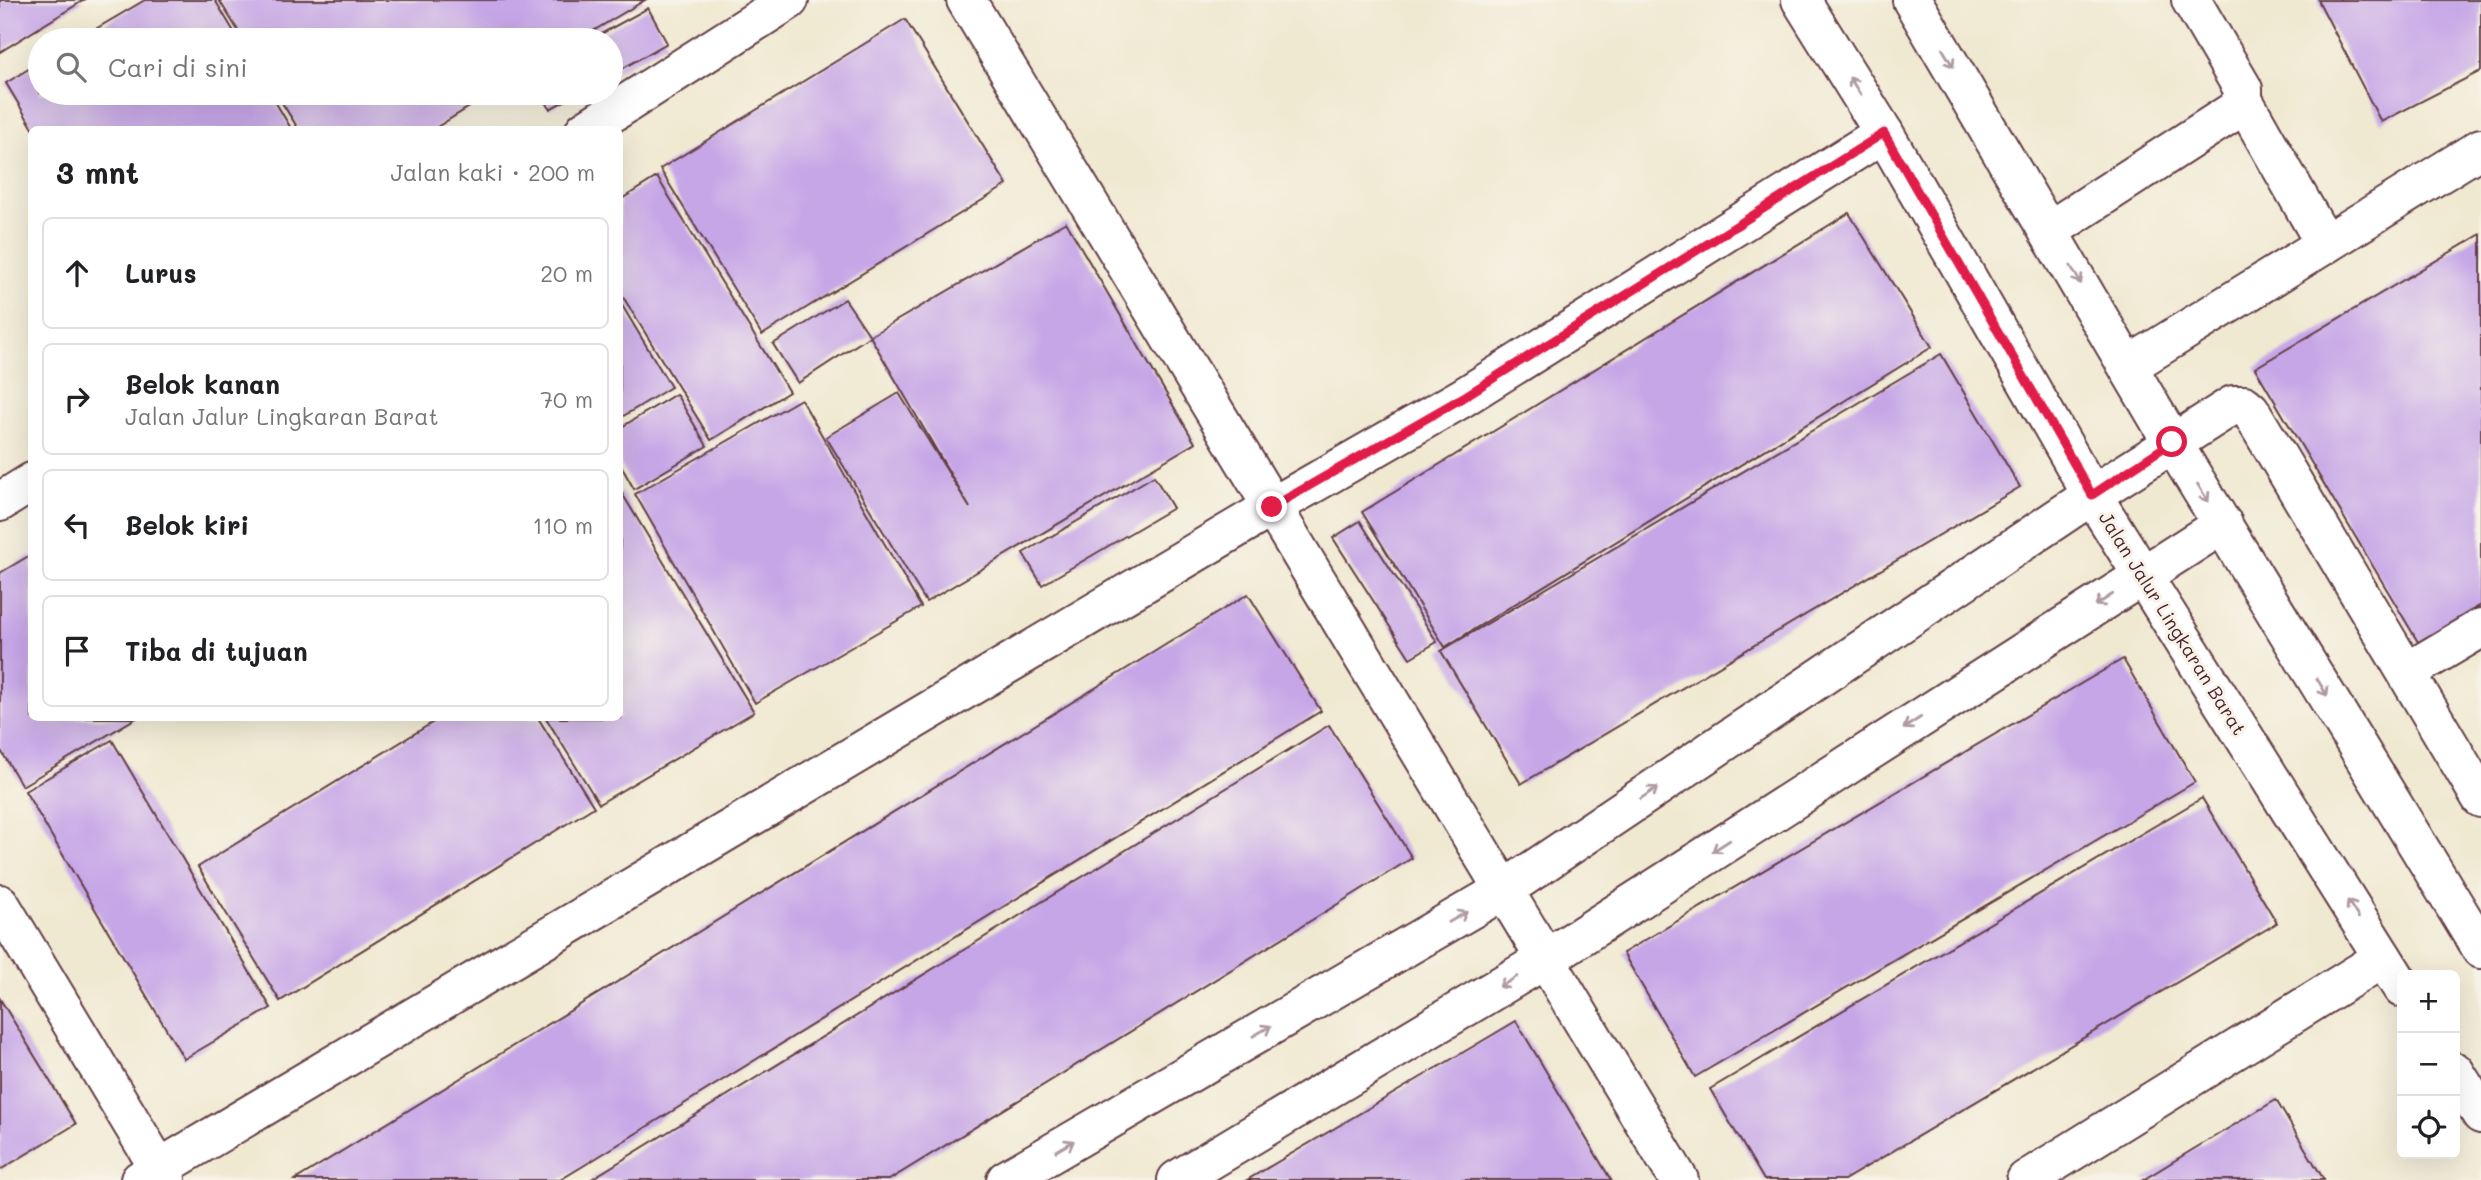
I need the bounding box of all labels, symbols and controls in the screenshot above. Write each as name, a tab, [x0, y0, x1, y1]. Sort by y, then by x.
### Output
search box	[28, 28, 623, 105]
icon: search	[52, 48, 90, 86]
one-way arrow	[1941, 48, 1955, 68]
text: Cari di sini	[108, 50, 248, 84]
one-way arrow	[1847, 77, 1862, 96]
text: 3 mnt	[56, 152, 139, 192]
text: Jalan kaki · 200 m	[390, 157, 595, 187]
icon: ahead	[58, 254, 96, 292]
text: Lurus	[125, 256, 197, 290]
text: 20 m	[540, 258, 593, 288]
one-way arrow	[2069, 265, 2083, 285]
text: Belok kanan	[125, 367, 280, 401]
icon: right	[58, 380, 96, 418]
text: 70 m	[540, 384, 593, 414]
text: Jalan Jalur Lingkaran Barat	[125, 401, 439, 431]
route start	[2156, 426, 2187, 457]
one-way arrow	[2197, 482, 2211, 502]
route end	[1256, 491, 1287, 522]
icon: left	[58, 506, 96, 544]
street label: Jalan Jalur Lingkaran Barat	[2094, 506, 2252, 740]
text: Belok kiri	[125, 508, 249, 542]
text: 110 m	[533, 510, 593, 540]
one-way arrow	[2095, 593, 2114, 608]
icon: arrive	[58, 632, 96, 670]
text: Tiba di tujuan	[125, 634, 308, 668]
one-way arrow	[2315, 676, 2329, 696]
one-way arrow	[1903, 717, 1923, 731]
one-way arrow	[1639, 785, 1658, 800]
one-way arrow	[1712, 839, 1731, 854]
one-way arrow	[2345, 900, 2359, 920]
one-way arrow	[1448, 910, 1468, 924]
map controls	[2397, 970, 2460, 1159]
button: +	[2397, 970, 2460, 1033]
one-way arrow	[1499, 975, 1519, 989]
one-way arrow	[1251, 1024, 1271, 1038]
button: −	[2397, 1033, 2460, 1096]
button: locate	[2397, 1096, 2460, 1159]
one-way arrow	[1055, 1139, 1075, 1153]

